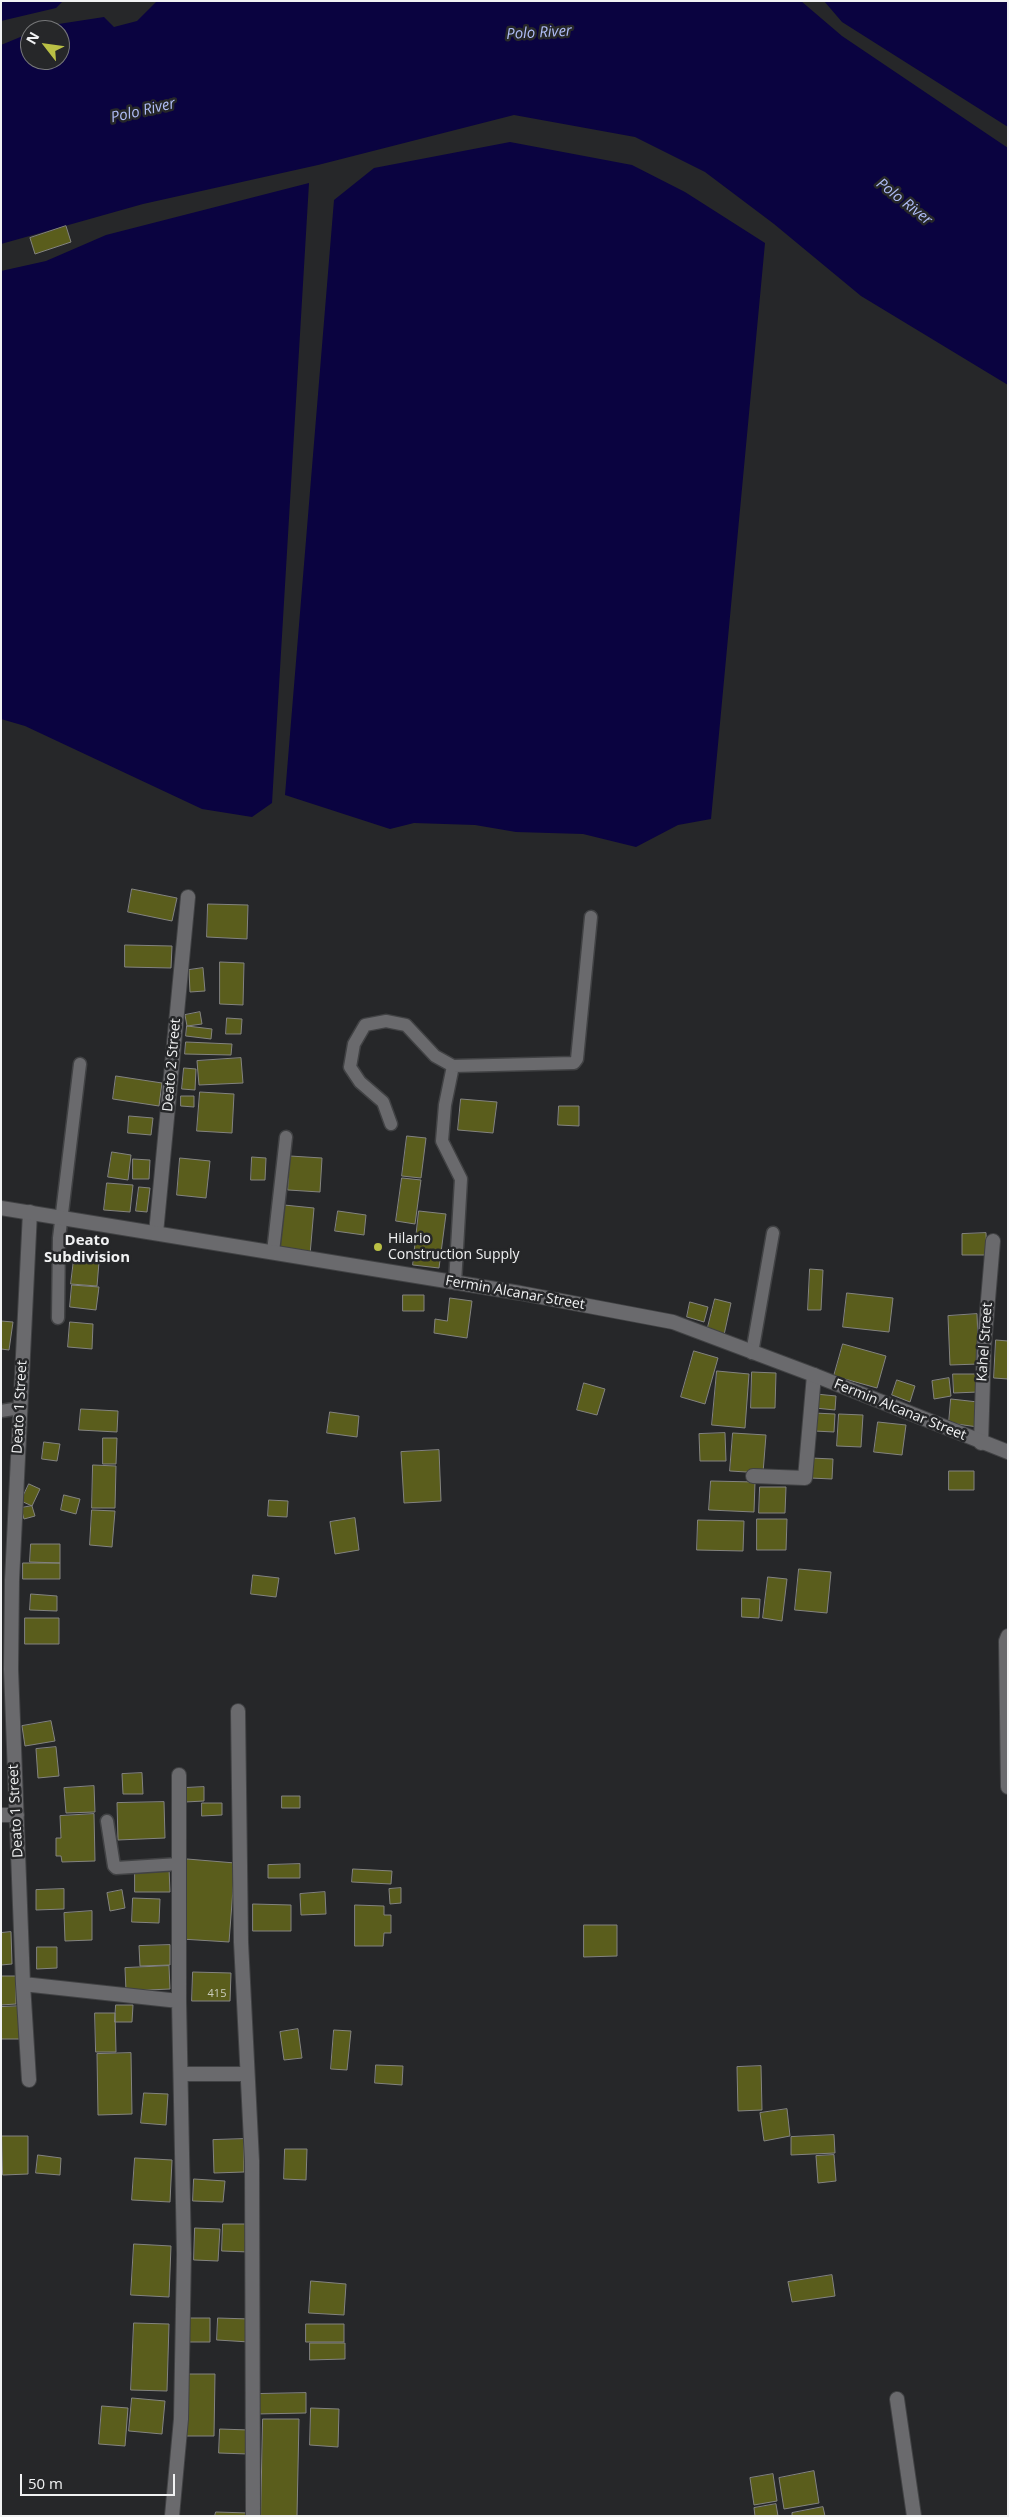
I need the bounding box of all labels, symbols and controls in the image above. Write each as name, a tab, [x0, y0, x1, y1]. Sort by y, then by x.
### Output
north arrow	[20, 20, 70, 70]
water label: Polo River	[506, 22, 572, 44]
text: N	[21, 28, 44, 47]
water label: Polo River	[109, 95, 177, 127]
water label: Polo River	[873, 175, 935, 229]
street label: Deato 2 Street	[160, 1018, 184, 1112]
place label: Hilario Construction Supply	[388, 1231, 520, 1264]
district label: Deato Subdivision	[44, 1232, 130, 1267]
marker: Hilario Construction Supply	[372, 1241, 384, 1253]
street label: Fermin Alcanar Street	[444, 1272, 586, 1314]
street label: Kahel Street	[974, 1302, 996, 1382]
street label: Deato 1 Street	[9, 1360, 31, 1454]
street label: Fermin Alcanar Street	[831, 1376, 969, 1444]
street label: Deato 1 Street	[5, 1764, 27, 1858]
house number: 415	[208, 1987, 226, 2001]
scale bar	[22, 2464, 178, 2496]
text: 50 m	[28, 2473, 63, 2493]

